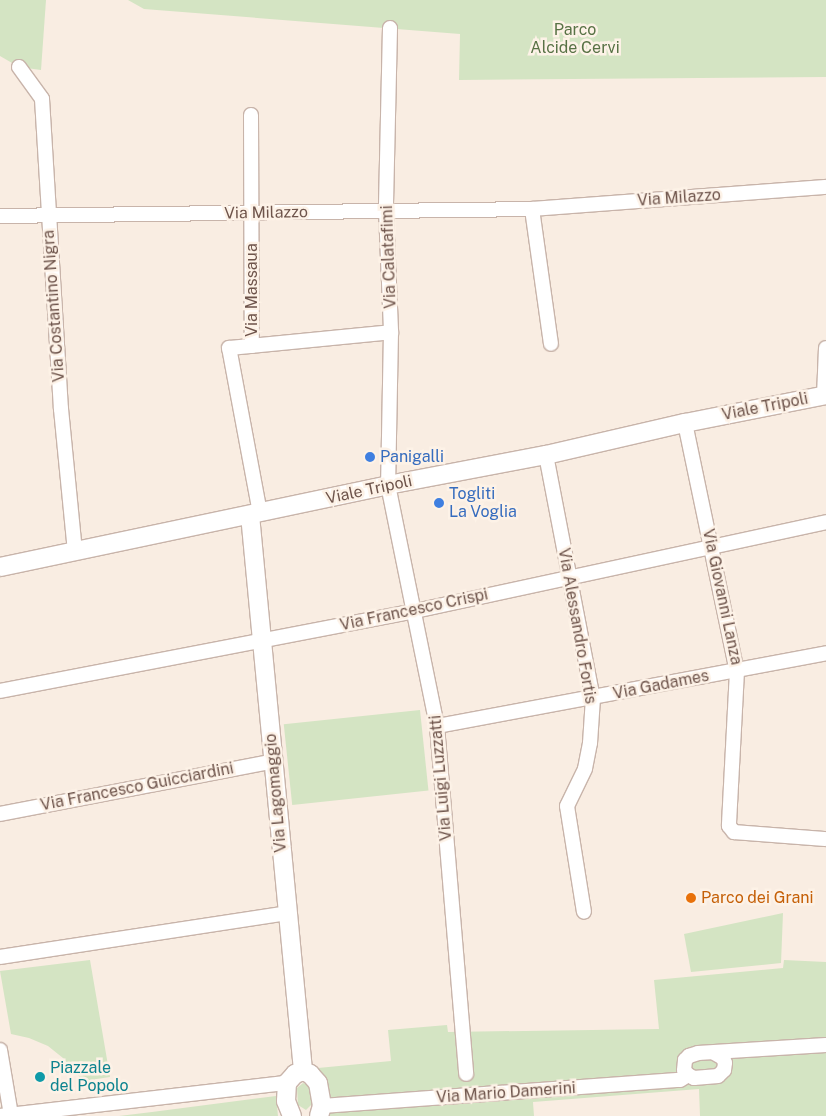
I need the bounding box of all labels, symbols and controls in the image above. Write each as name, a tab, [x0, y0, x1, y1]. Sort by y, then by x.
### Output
park label: Parco Alcide Cervi	[530, 20, 620, 58]
street label: Via Milazzo	[637, 186, 721, 210]
street label: Via Milazzo	[224, 203, 308, 223]
street label: Via Calatafimi	[378, 205, 400, 309]
street label: Via Costantino Nigra	[39, 229, 69, 383]
street label: Via Massaua	[242, 243, 262, 337]
street label: Viale Tripoli	[720, 389, 810, 425]
place label: Panigalli	[380, 447, 444, 467]
marker: Panigalli	[364, 451, 376, 463]
street label: Viale Tripoli	[324, 472, 414, 508]
place label: Togliti La Voglia	[449, 484, 517, 522]
marker: Togliti La Voglia	[433, 497, 445, 509]
street label: Via Giovanni Lanza	[698, 527, 746, 667]
street label: Via Alessandro Fortis	[554, 547, 600, 705]
street label: Via Francesco Crispi	[338, 585, 490, 635]
street label: Via Gadames	[611, 666, 711, 704]
street label: Via Luigi Luzzatti	[426, 714, 456, 842]
street label: Via Lagomaggio	[261, 733, 291, 853]
street label: Via Francesco Guicciardini	[39, 759, 235, 815]
place label: Parco dei Grani	[701, 888, 814, 908]
marker: Parco dei Grani	[685, 892, 697, 904]
place label: Piazzale del Popolo	[50, 1058, 129, 1096]
marker: Piazzale del Popolo	[34, 1071, 46, 1083]
street label: Via Mario Damerini	[436, 1079, 576, 1107]

